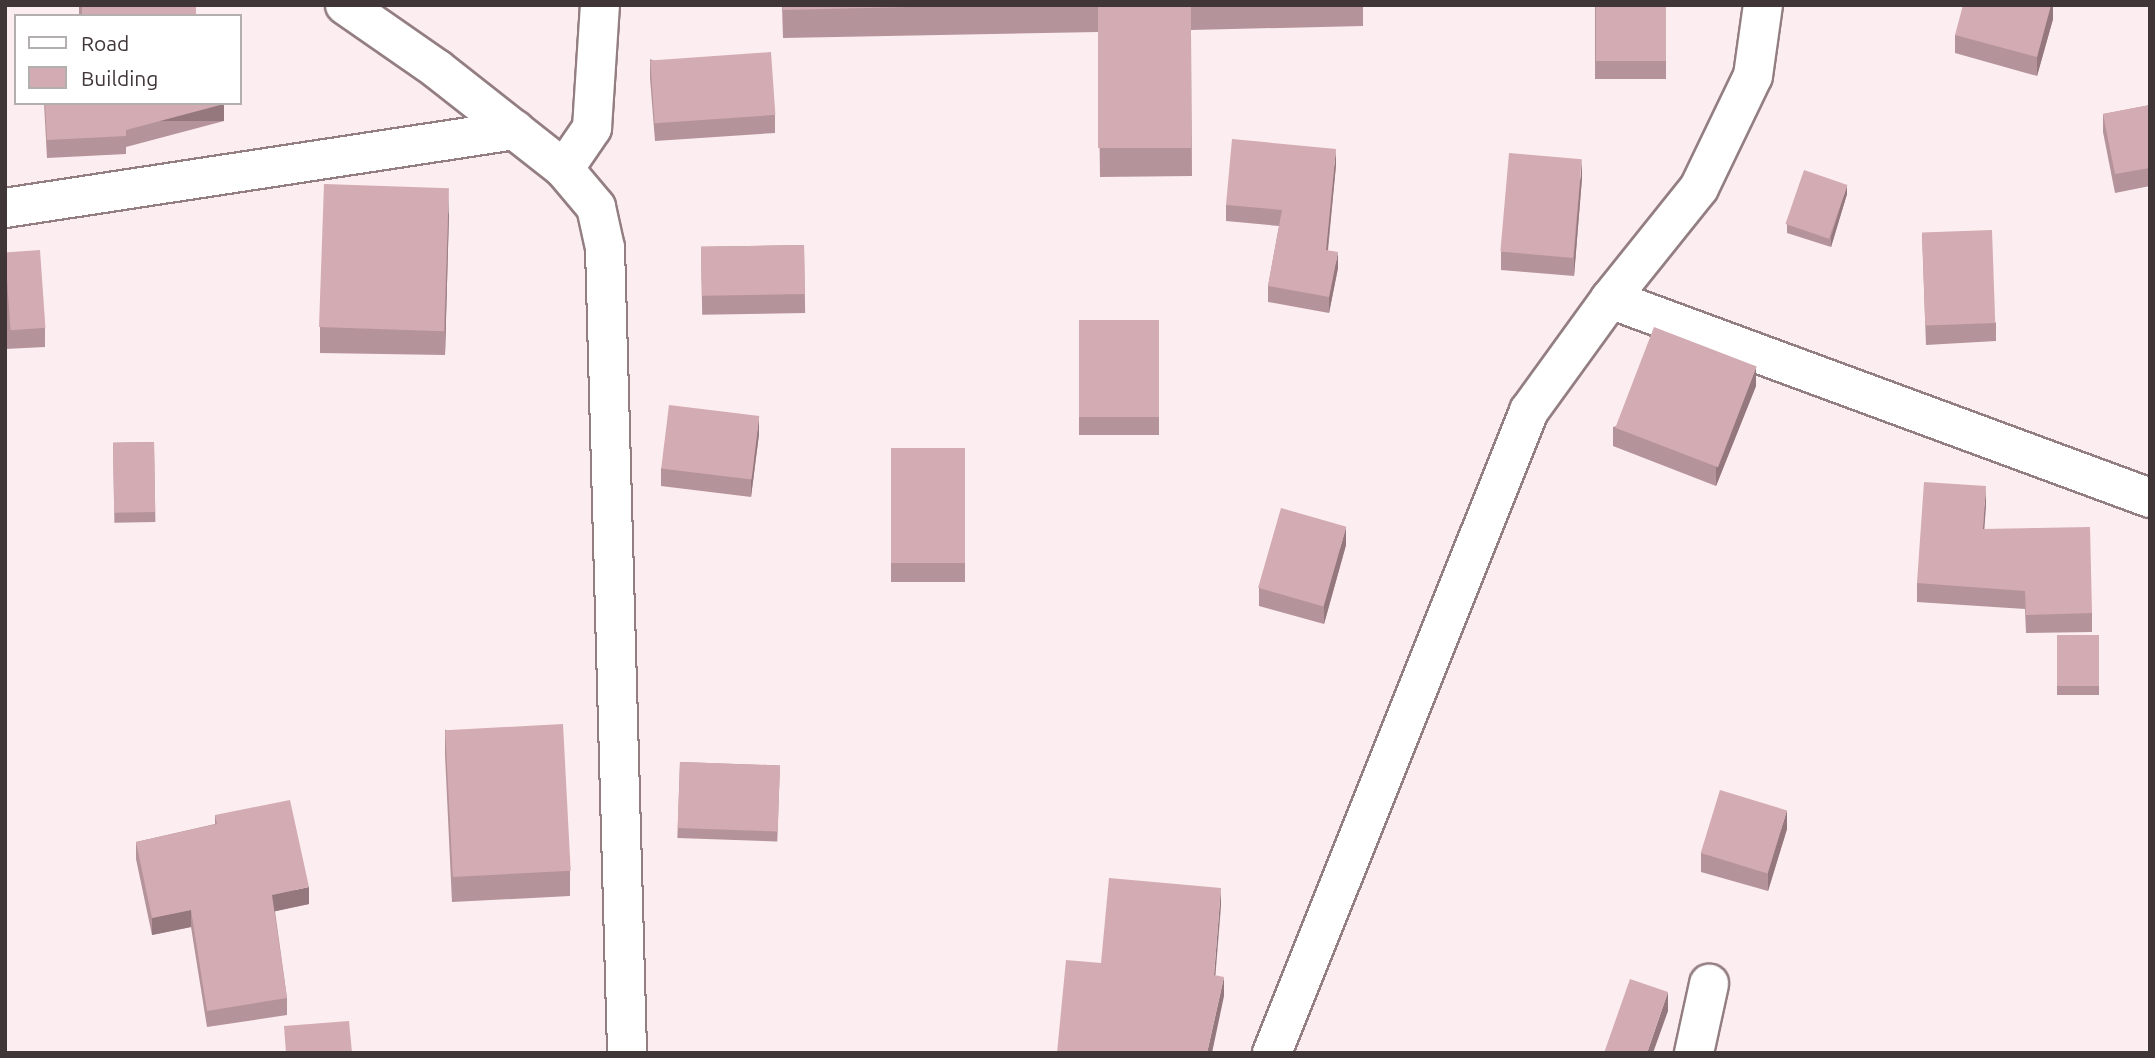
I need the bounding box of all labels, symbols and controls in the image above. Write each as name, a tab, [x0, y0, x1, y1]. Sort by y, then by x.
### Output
legend	[14, 14, 242, 105]
text: Road	[81, 31, 129, 55]
text: Building	[81, 66, 158, 90]

